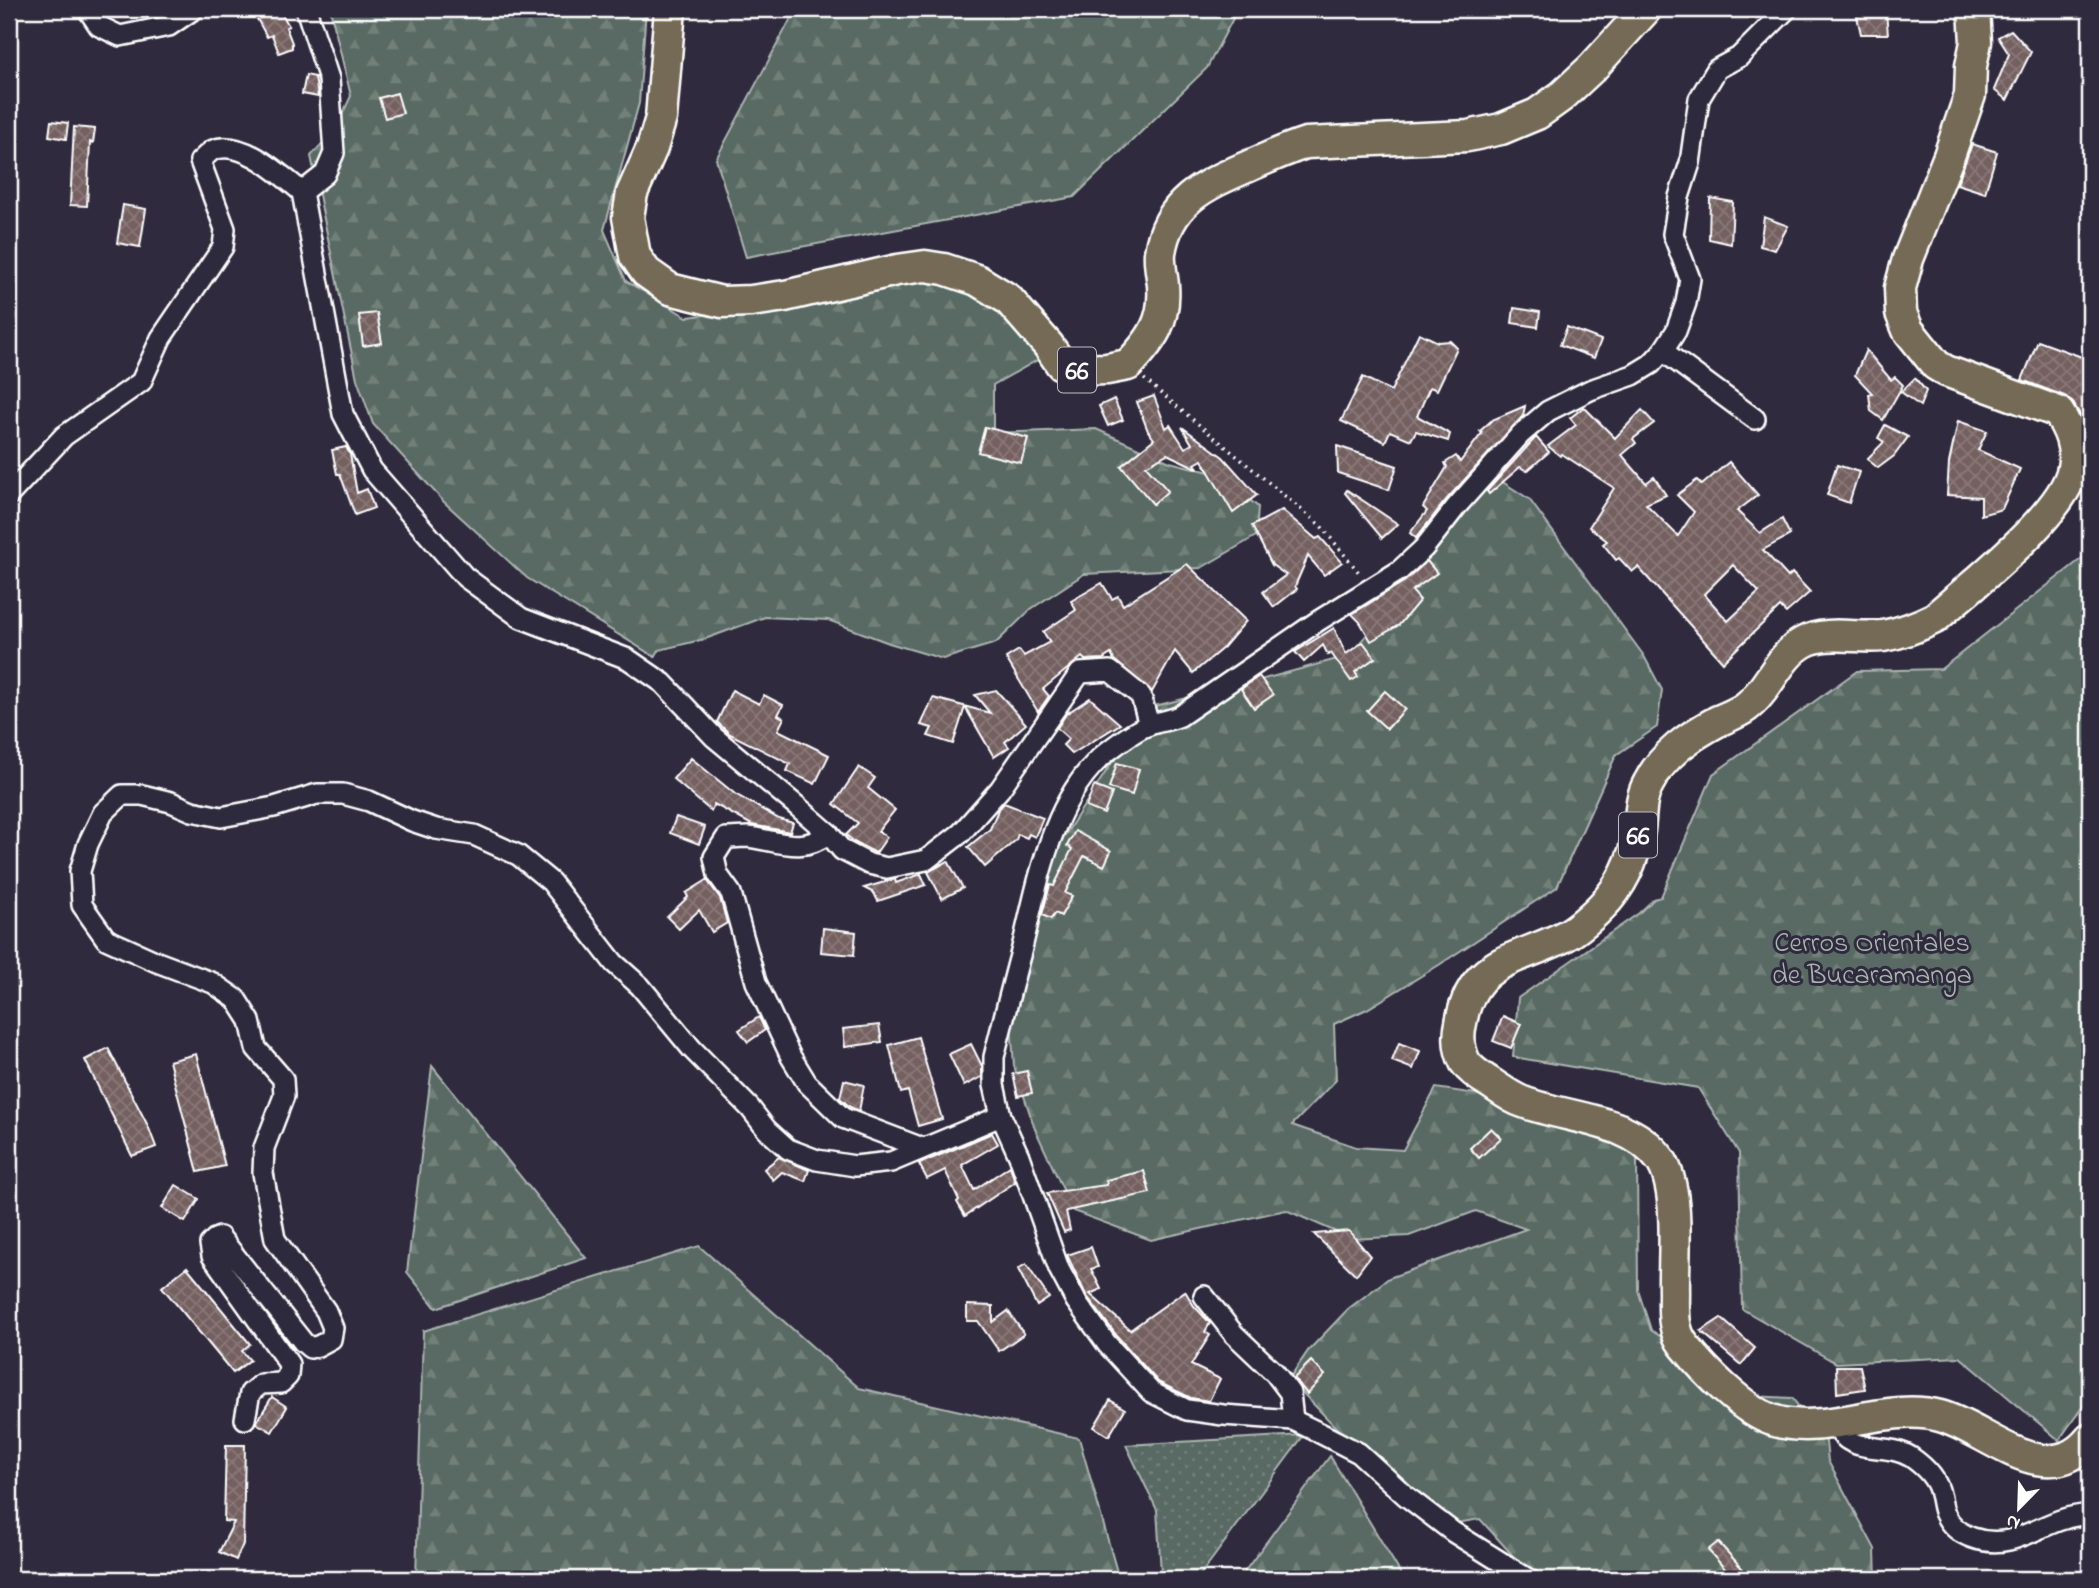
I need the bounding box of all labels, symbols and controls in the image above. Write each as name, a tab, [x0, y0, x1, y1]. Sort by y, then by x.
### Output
road number: 66	[1058, 348, 1096, 392]
road number: 66	[1619, 813, 1657, 858]
park label: Cerros Orientales de Bucaramanga	[1772, 924, 1972, 997]
north arrow	[1983, 1472, 2054, 1542]
text: N	[2002, 1506, 2025, 1536]

